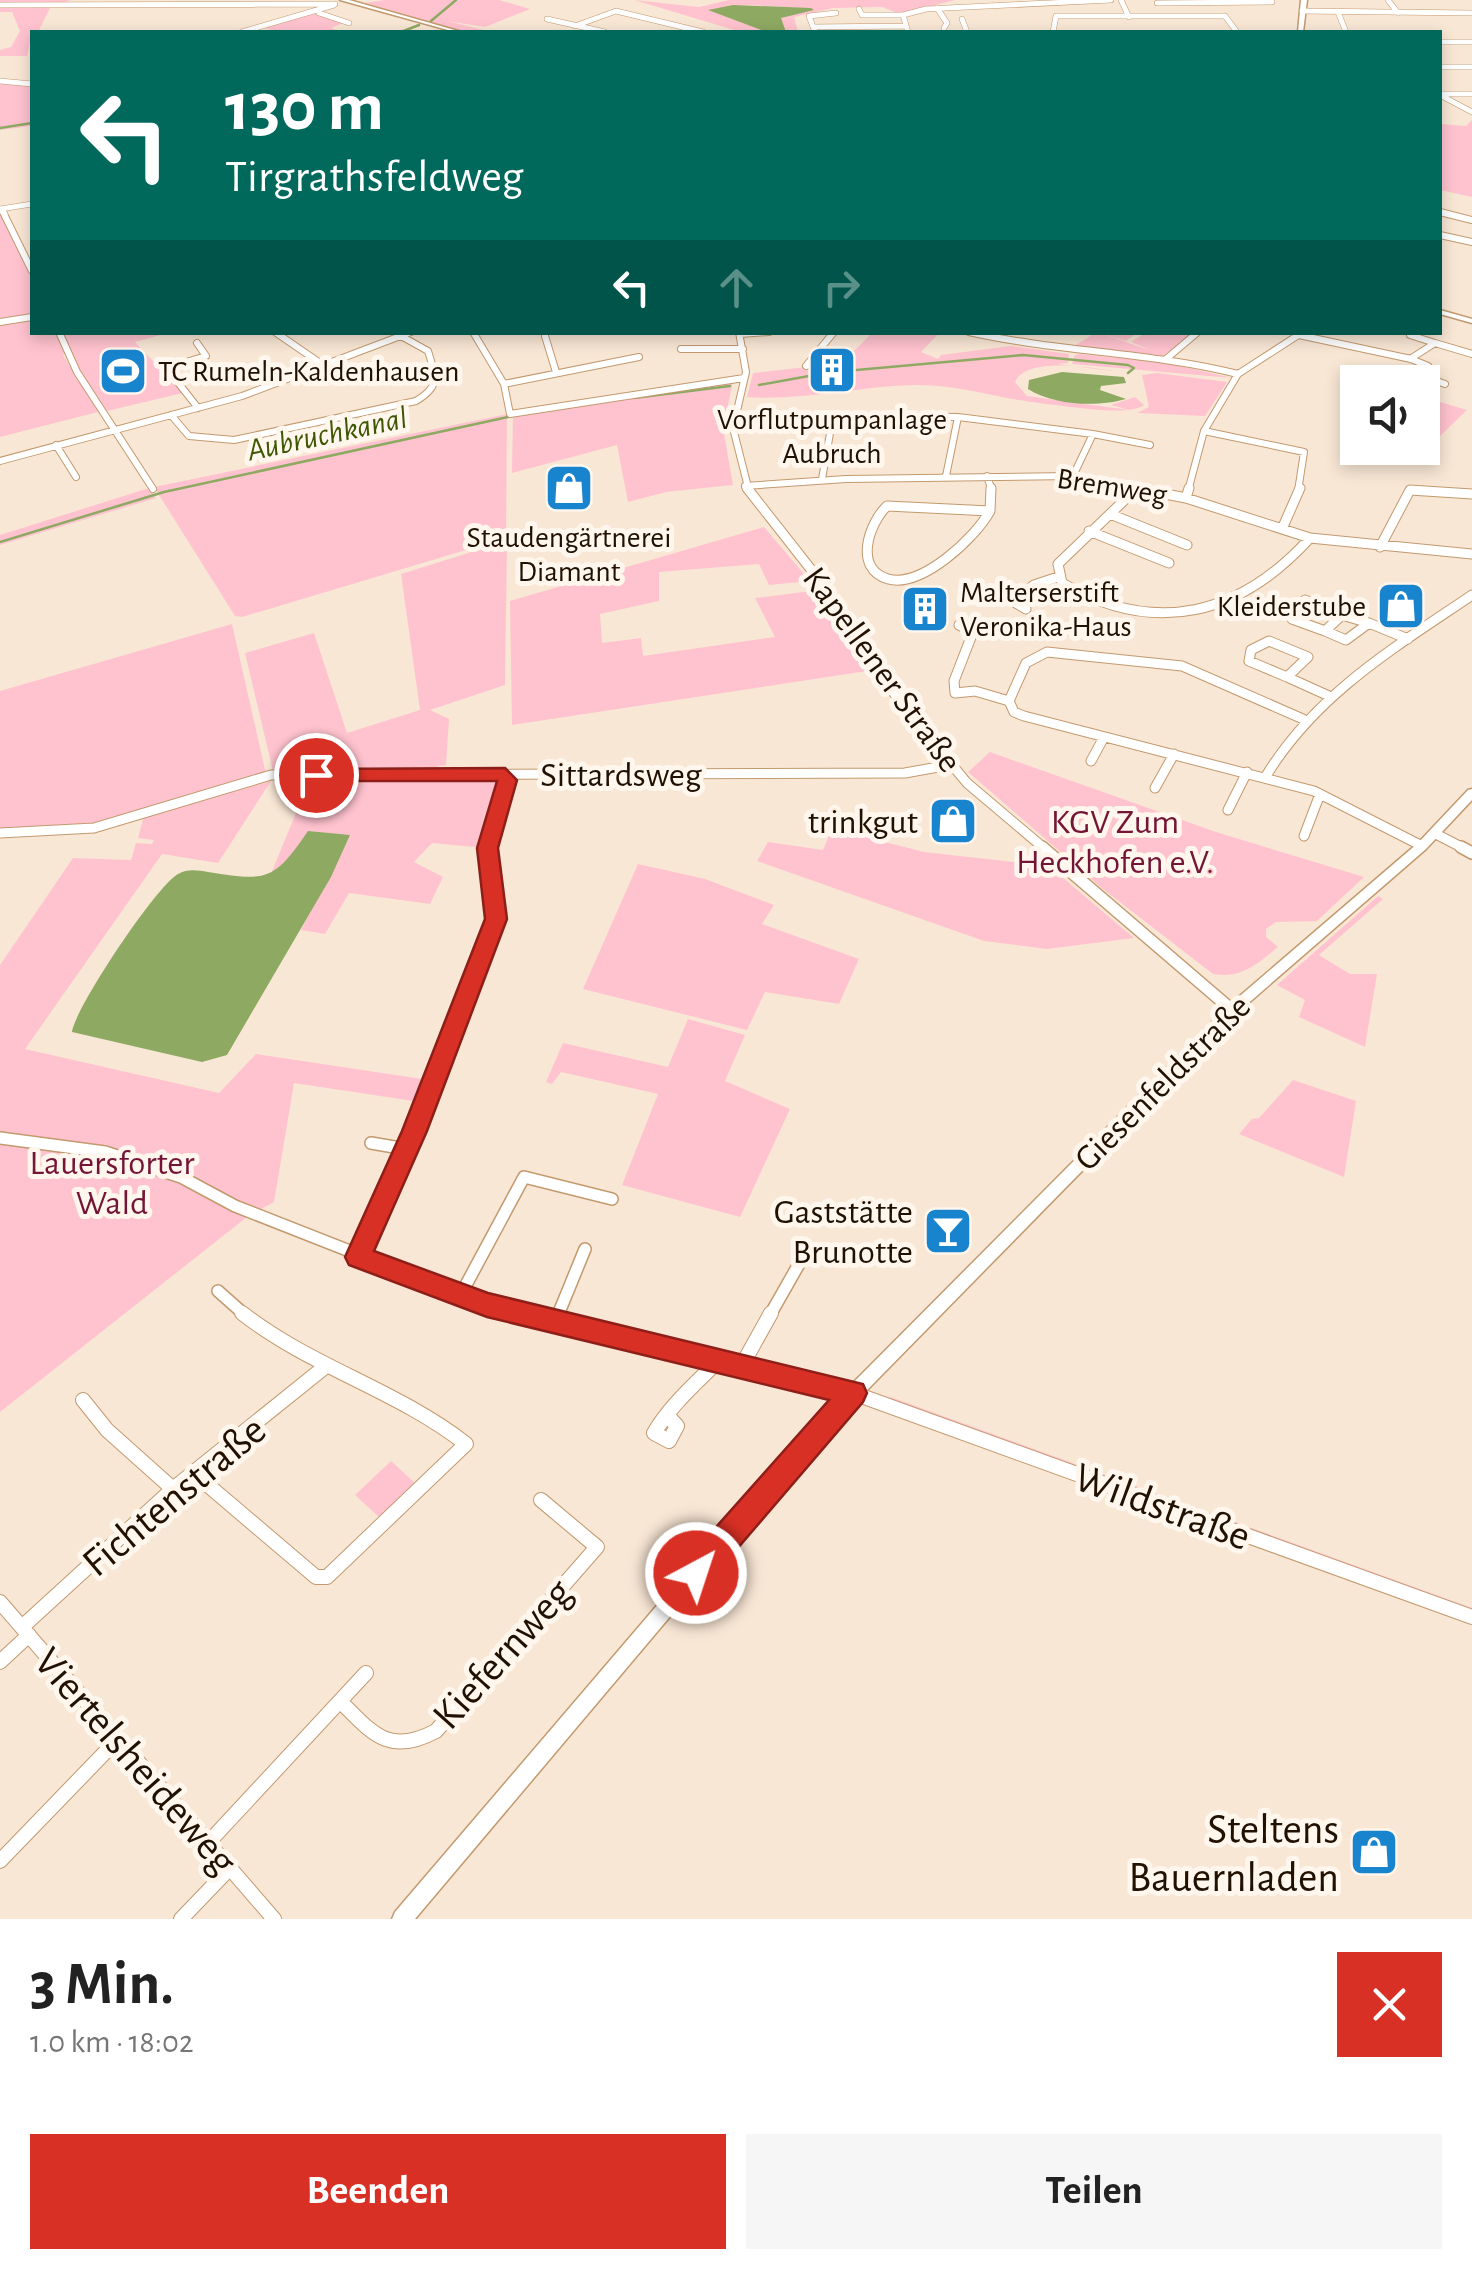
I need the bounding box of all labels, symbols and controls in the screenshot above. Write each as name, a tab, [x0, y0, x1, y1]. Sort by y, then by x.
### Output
icon: left	[60, 70, 190, 200]
text: 130 m	[225, 73, 384, 143]
text: Tirgrathsfeldweg	[225, 155, 524, 200]
icon: left	[604, 260, 659, 315]
icon: ahead	[709, 260, 764, 315]
icon: right	[814, 260, 869, 315]
building icon: Vorflutpumpanlage Aubruch	[806, 344, 858, 396]
sports icon: TC Rumeln-Kaldenhausen	[97, 345, 149, 397]
place label: TC Rumeln-Kaldenhausen	[158, 357, 460, 387]
map controls	[1340, 365, 1440, 465]
button: sound	[1340, 365, 1440, 465]
water label: Aubruchkanal	[243, 401, 410, 467]
place label: Vorflutpumpanlage Aubruch	[717, 405, 947, 469]
shop icon: Staudengärtnerei Diamant	[543, 462, 595, 514]
street label: Bremweg	[1055, 464, 1169, 511]
place label: Staudengärtnerei Diamant	[467, 523, 671, 587]
street label: Kapellener Straße	[796, 561, 968, 779]
place label: Malterserstift Veronika-Haus	[960, 578, 1132, 642]
shop icon: Kleiderstube	[1375, 580, 1427, 632]
building icon: Malterserstift Veronika-Haus	[899, 583, 951, 635]
place label: Kleiderstube	[1217, 592, 1366, 622]
pin	[274, 733, 359, 818]
icon: arrive	[289, 748, 344, 803]
street label: Sittardsweg	[540, 758, 702, 793]
shop icon: trinkgut	[927, 795, 979, 847]
place label: trinkgut	[808, 805, 918, 840]
park label: KGV Zum Heckhofen e.V.	[1016, 805, 1214, 880]
street label: Giesenfeldstraße	[1069, 989, 1257, 1177]
park label: Lauersforter Wald	[29, 1146, 195, 1221]
place label: Gaststätte Brunotte	[774, 1195, 913, 1270]
bar icon: Gaststätte Brunotte	[922, 1205, 974, 1257]
street label: Fichtenstraße	[75, 1408, 274, 1585]
street label: Wildstraße	[1069, 1456, 1256, 1558]
position arrow	[644, 1521, 748, 1625]
street label: Kiefernweg	[425, 1571, 580, 1737]
street label: Viertelsheideweg	[26, 1640, 245, 1883]
place label: Steltens Bauernladen	[1129, 1809, 1339, 1899]
shop icon: Steltens Bauernladen	[1348, 1826, 1400, 1878]
button: close	[1337, 1952, 1442, 2057]
text: 3 Min.	[30, 1955, 174, 2015]
text: 1.0 km · 18:02	[30, 2026, 194, 2058]
button: Beenden	[30, 2134, 726, 2249]
button: Teilen	[746, 2134, 1442, 2249]

